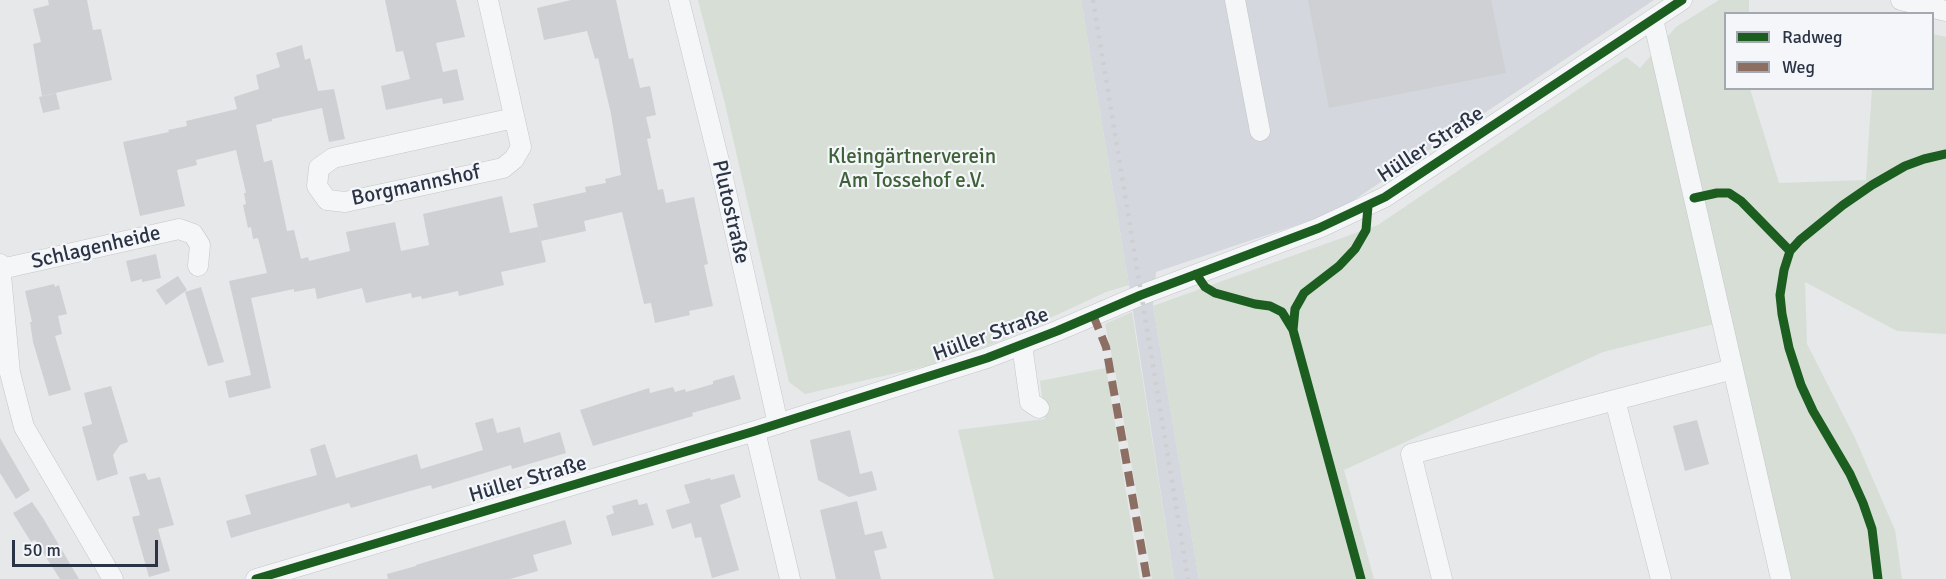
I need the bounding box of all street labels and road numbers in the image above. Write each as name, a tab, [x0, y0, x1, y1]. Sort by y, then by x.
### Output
street label: Hüller Straße	[1373, 101, 1489, 189]
street label: Plutostraße	[706, 158, 754, 266]
street label: Borgmannshof	[349, 160, 483, 212]
street label: Schlagenheide	[29, 221, 163, 275]
street label: Hüller Straße	[930, 302, 1052, 368]
street label: Hüller Straße	[466, 451, 590, 509]

